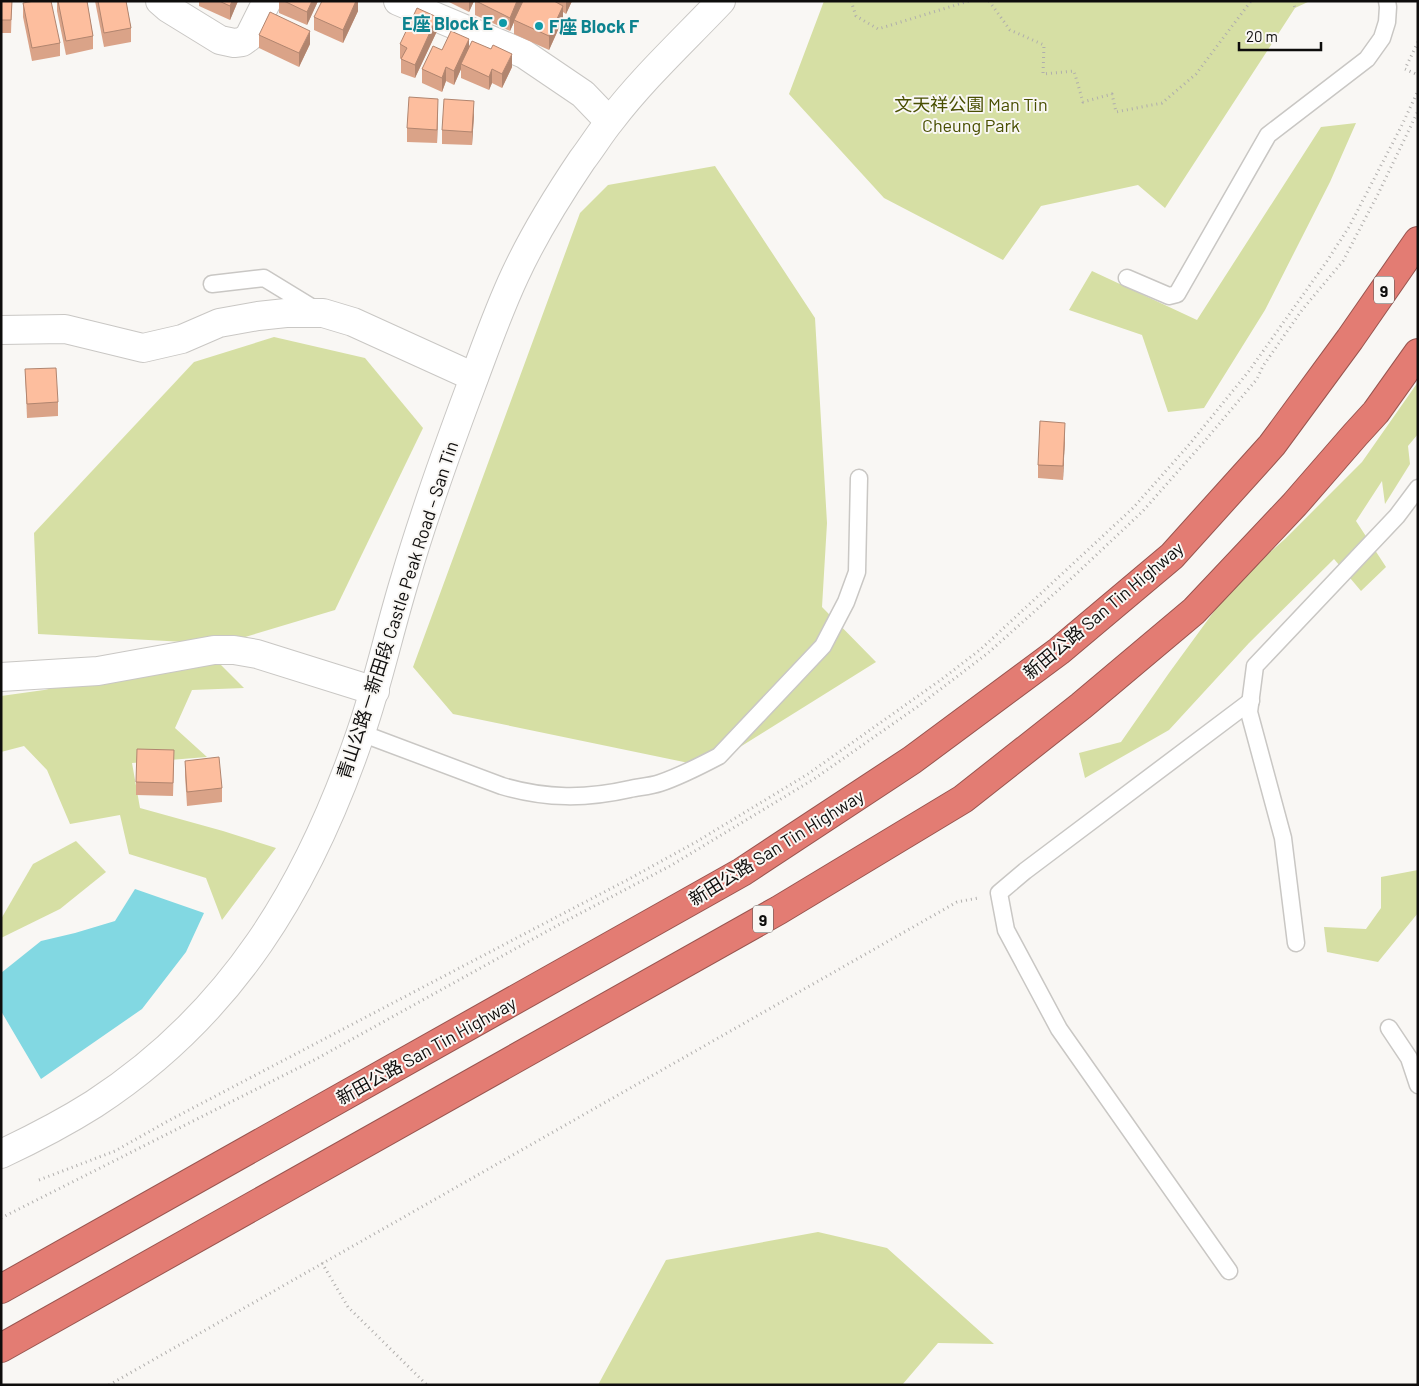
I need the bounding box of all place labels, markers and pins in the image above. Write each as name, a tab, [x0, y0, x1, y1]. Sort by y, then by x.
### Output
place label: E座 Block E	[402, 12, 493, 34]
place label: F座 Block F	[549, 15, 639, 37]
marker: E座 Block E	[497, 17, 509, 29]
marker: F座 Block F	[533, 20, 545, 32]

